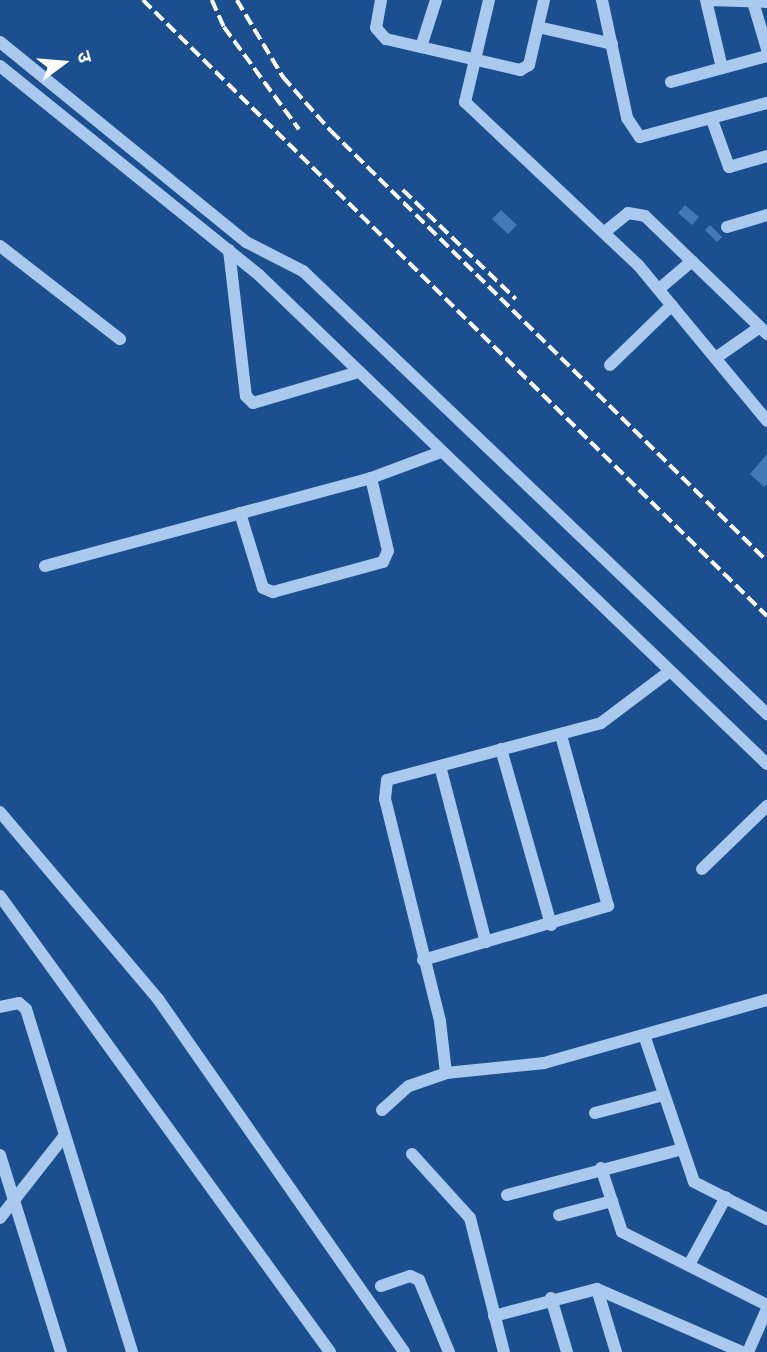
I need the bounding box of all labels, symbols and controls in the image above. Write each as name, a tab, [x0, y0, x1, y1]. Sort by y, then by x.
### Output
north arrow	[28, 28, 98, 98]
text: उ	[73, 49, 94, 65]

